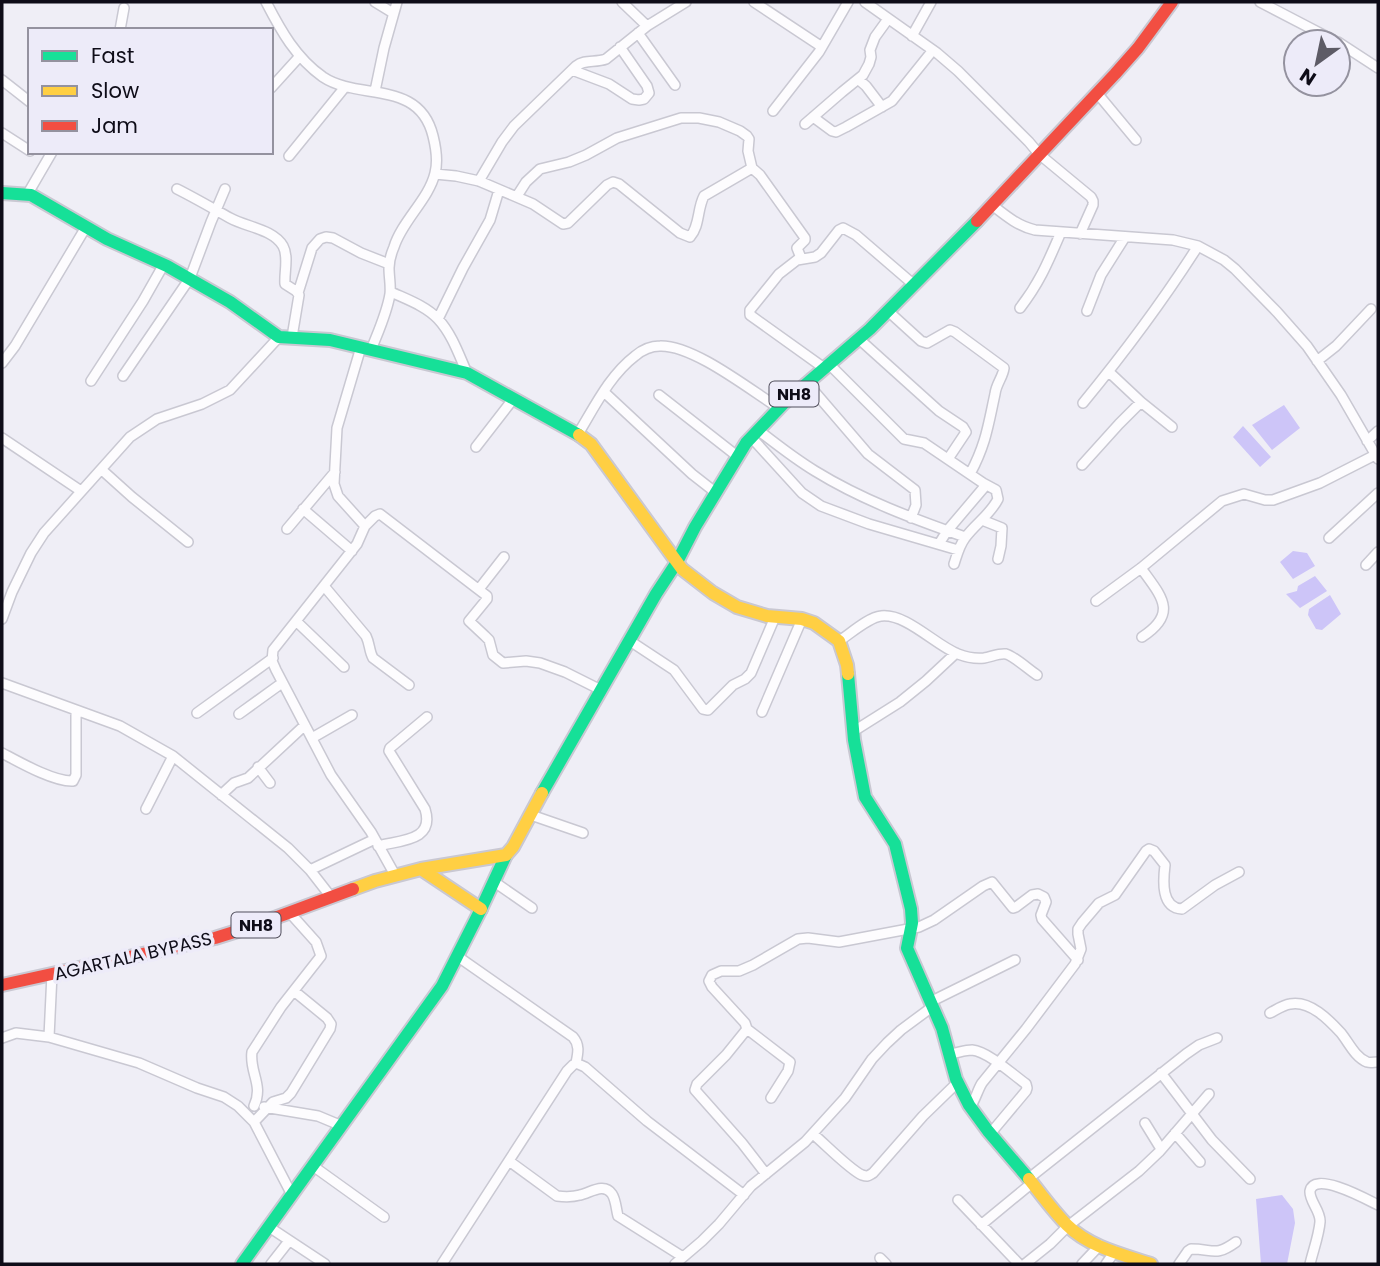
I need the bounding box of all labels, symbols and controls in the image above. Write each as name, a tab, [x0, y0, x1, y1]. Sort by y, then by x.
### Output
legend	[28, 28, 273, 154]
north arrow	[1282, 28, 1352, 98]
text: Fast	[91, 41, 134, 70]
text: N	[1295, 62, 1321, 92]
text: Slow	[91, 76, 139, 105]
text: Jam	[91, 111, 138, 140]
road number: NH8	[770, 382, 818, 406]
road number: NH8	[232, 912, 280, 937]
street label: AGARTALA BYPASS	[52, 926, 214, 986]

